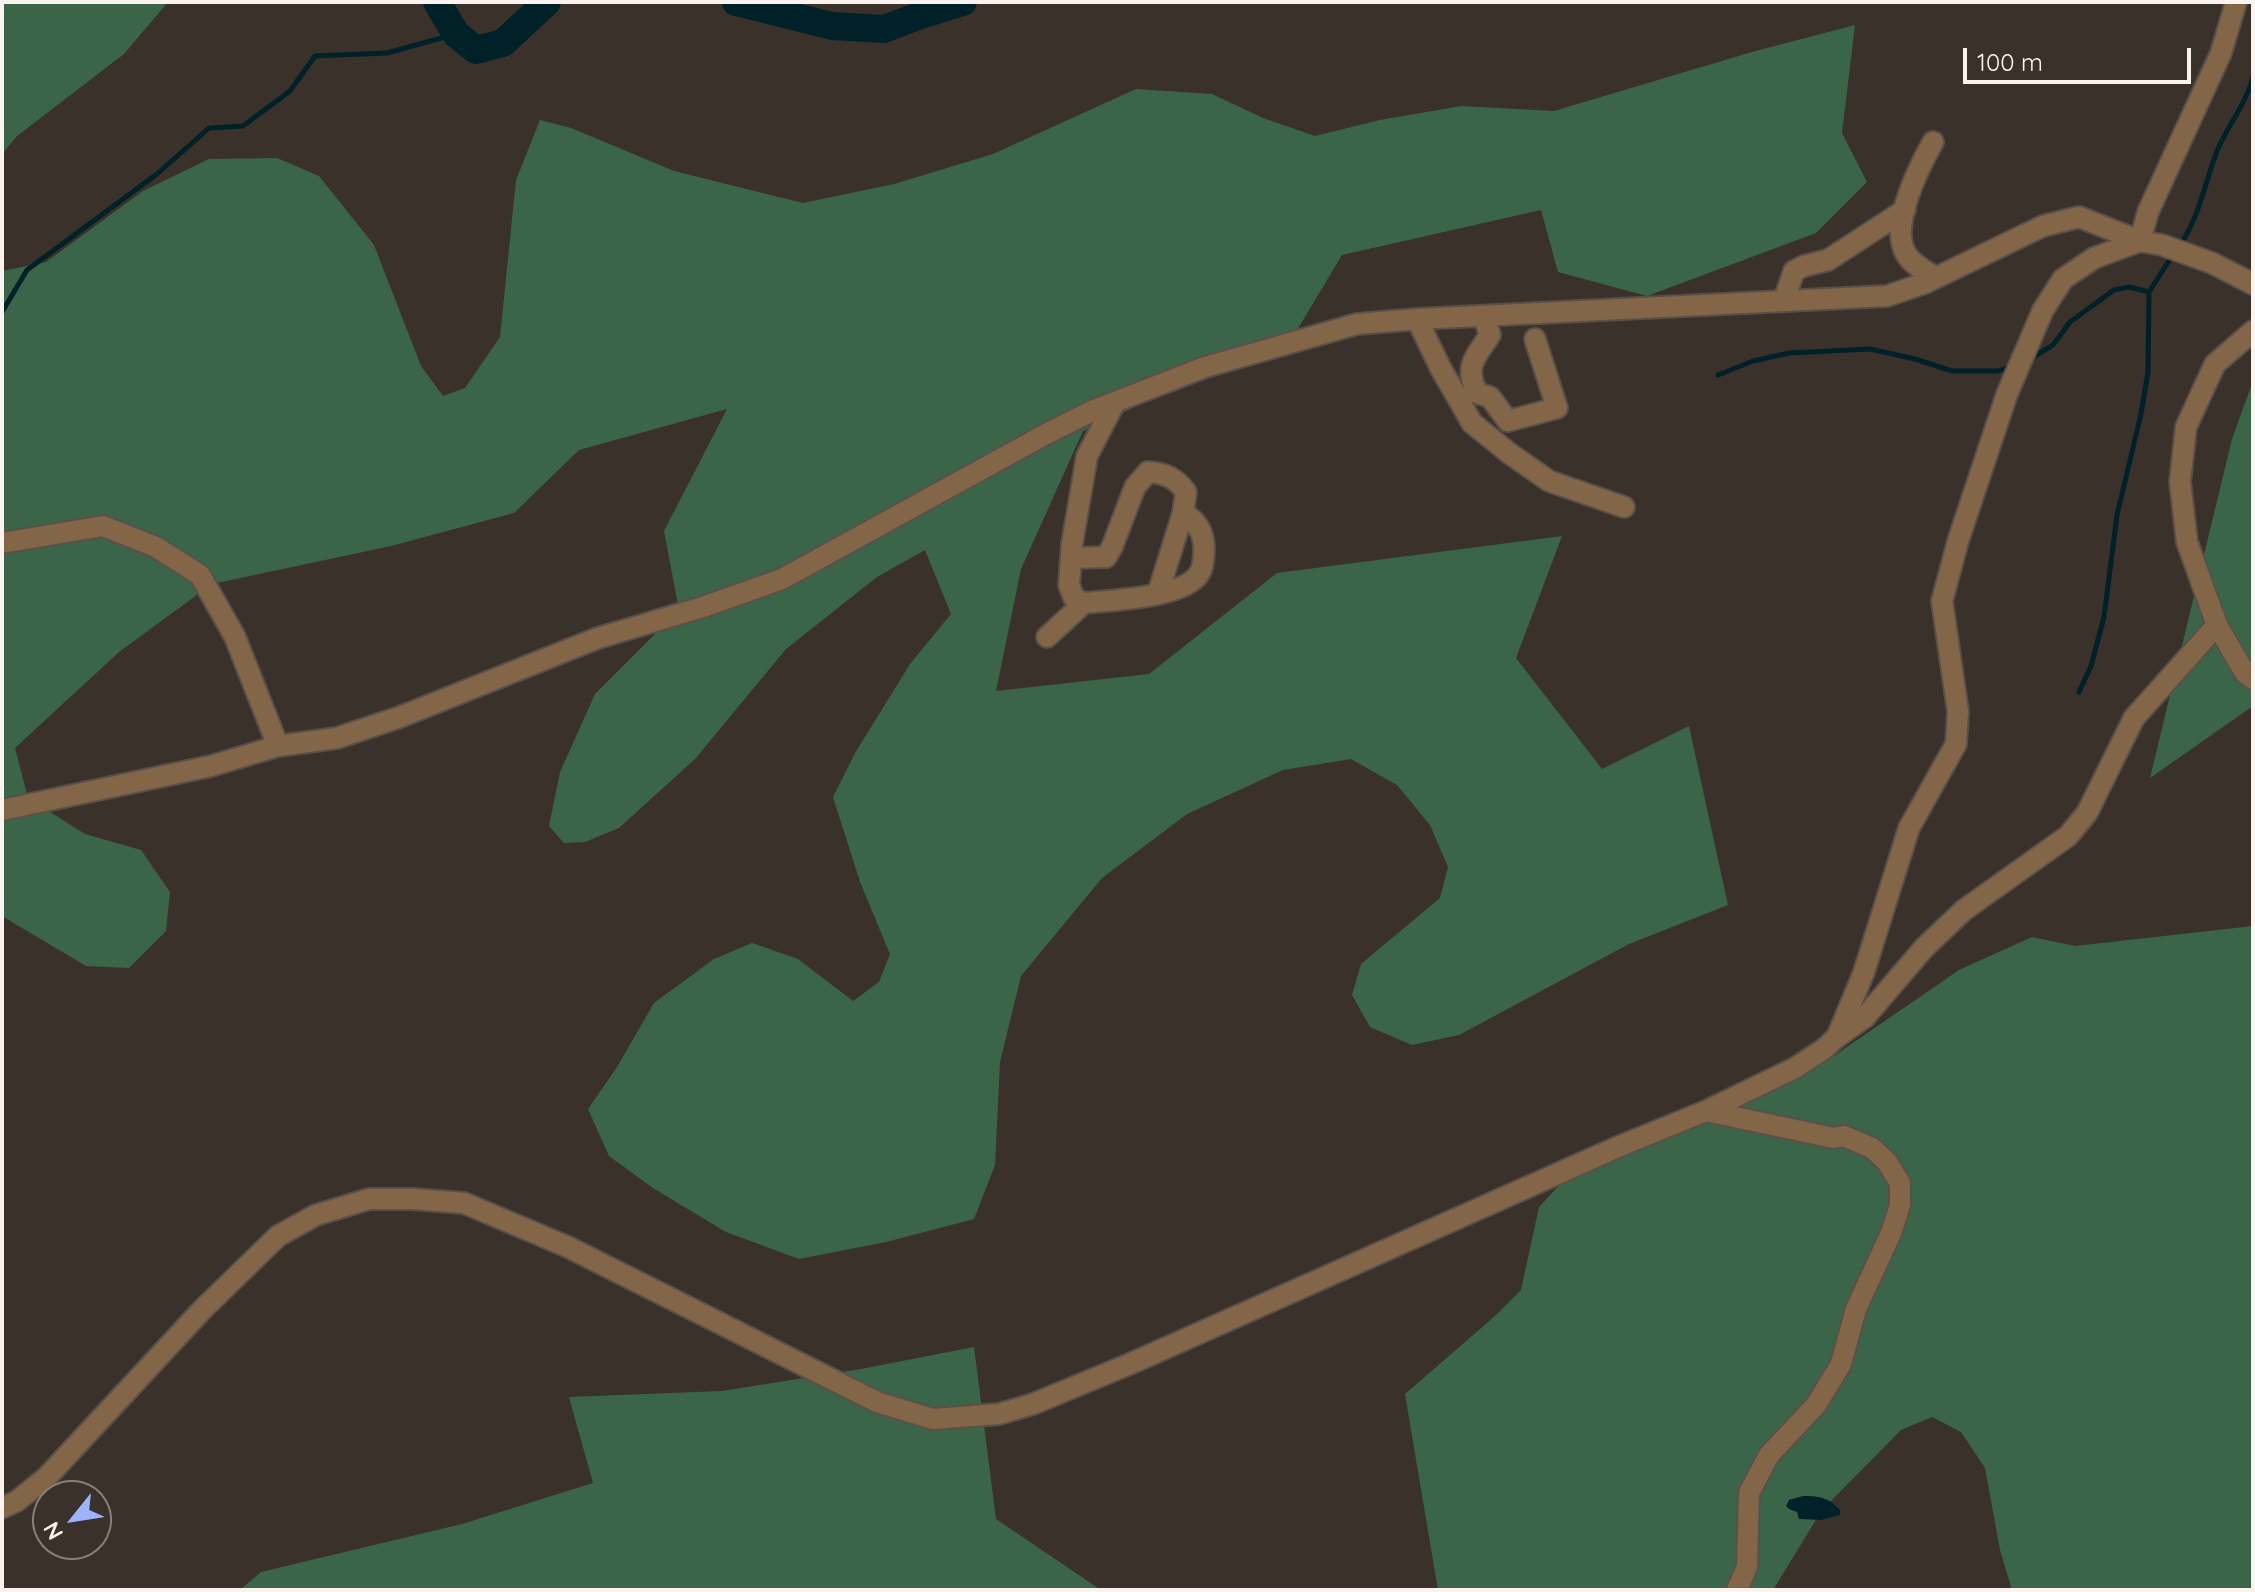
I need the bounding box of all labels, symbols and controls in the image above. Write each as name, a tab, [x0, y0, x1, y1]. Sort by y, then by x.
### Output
scale bar	[1967, 32, 2195, 82]
text: 100 m	[1977, 47, 2043, 77]
north arrow	[32, 1480, 112, 1560]
text: N	[37, 1517, 69, 1545]

